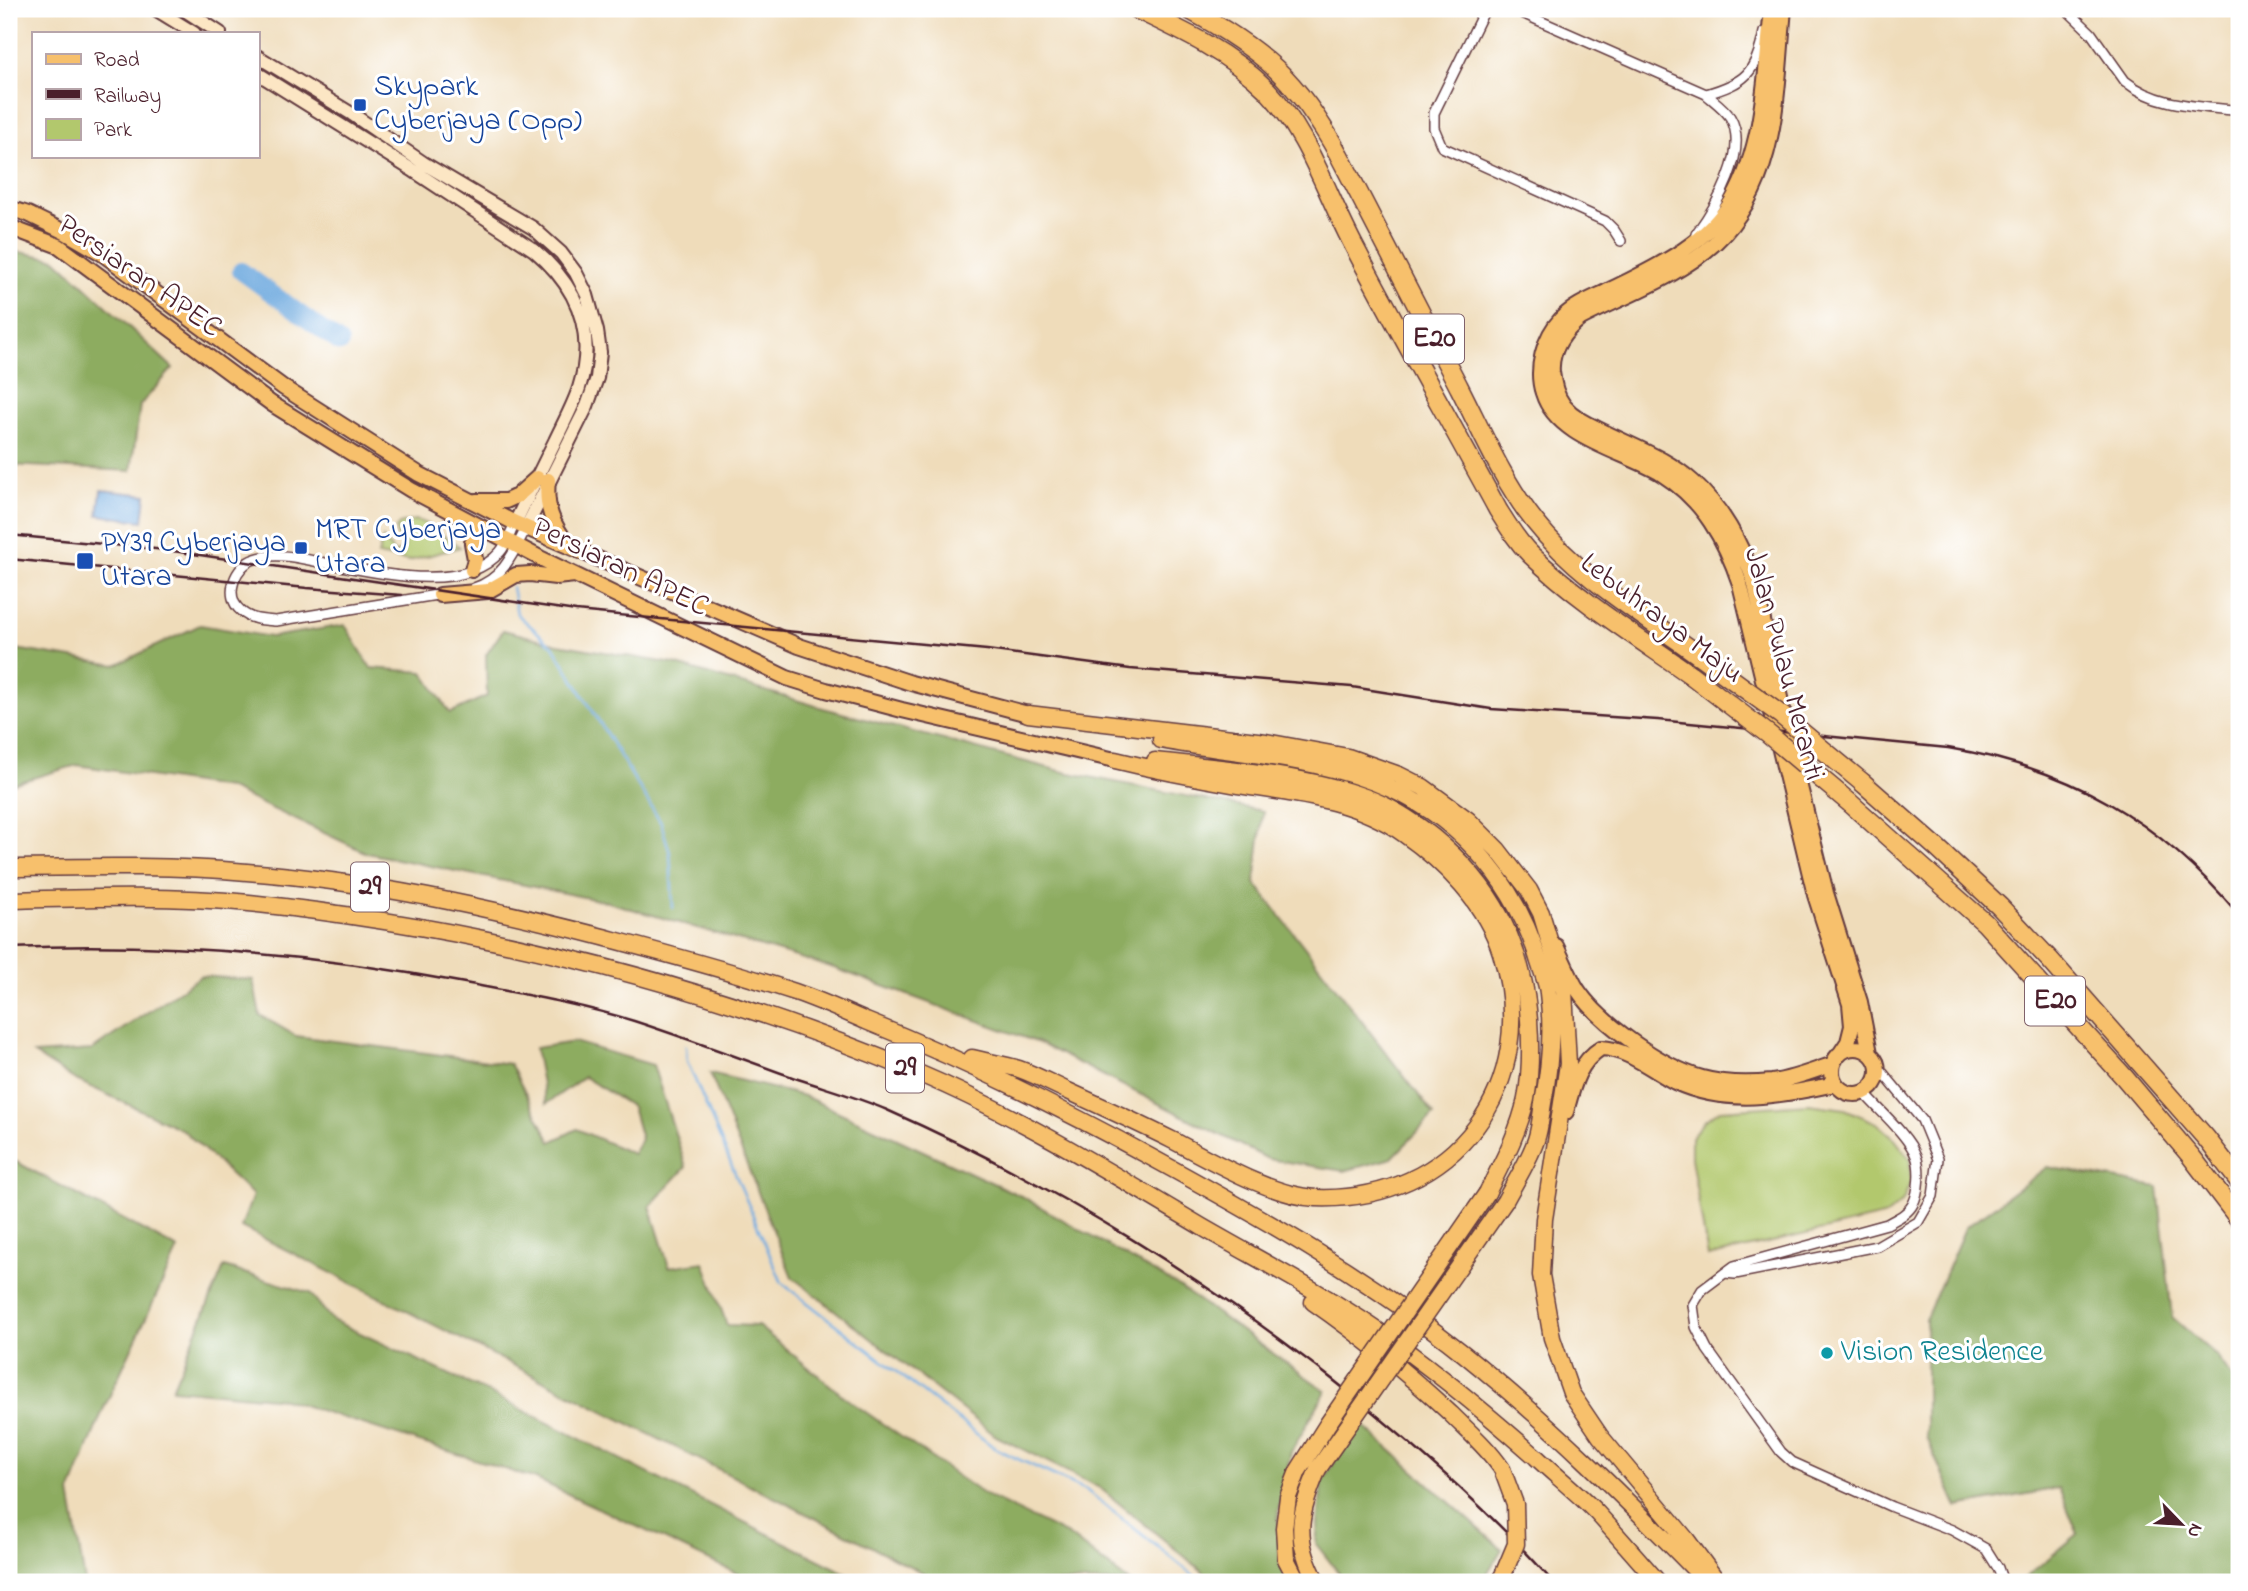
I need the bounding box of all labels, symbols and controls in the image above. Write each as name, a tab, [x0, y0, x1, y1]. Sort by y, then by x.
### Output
legend	[32, 32, 259, 158]
text: Road	[94, 46, 140, 76]
place label: Skypark Cyberjaya (Opp)	[374, 66, 582, 144]
text: Railway	[94, 82, 161, 114]
marker: Skypark Cyberjaya (Opp)	[352, 97, 368, 113]
text: Park	[94, 116, 133, 146]
street label: Persiaran APEC	[48, 204, 230, 350]
road number: E20	[1404, 314, 1464, 364]
street label: Persiaran APEC	[524, 506, 716, 630]
place label: MRT Cyberjaya Utara	[315, 509, 501, 587]
place label: PY39 Cyberjaya Utara	[101, 522, 286, 600]
marker: MRT Cyberjaya Utara	[293, 540, 309, 556]
street label: Jalan Pulau Meranti	[1731, 542, 1835, 786]
street label: Lebuhraya Maju	[1570, 543, 1752, 695]
marker: PY39 Cyberjaya Utara	[75, 551, 95, 571]
road number: 29	[351, 862, 389, 912]
road number: E20	[2025, 976, 2085, 1026]
road number: 29	[886, 1044, 924, 1092]
place label: Vision Residence	[1840, 1331, 2044, 1375]
marker: Vision Residence	[1819, 1345, 1835, 1361]
north arrow	[2146, 1490, 2216, 1560]
text: N	[2179, 1519, 2209, 1542]

